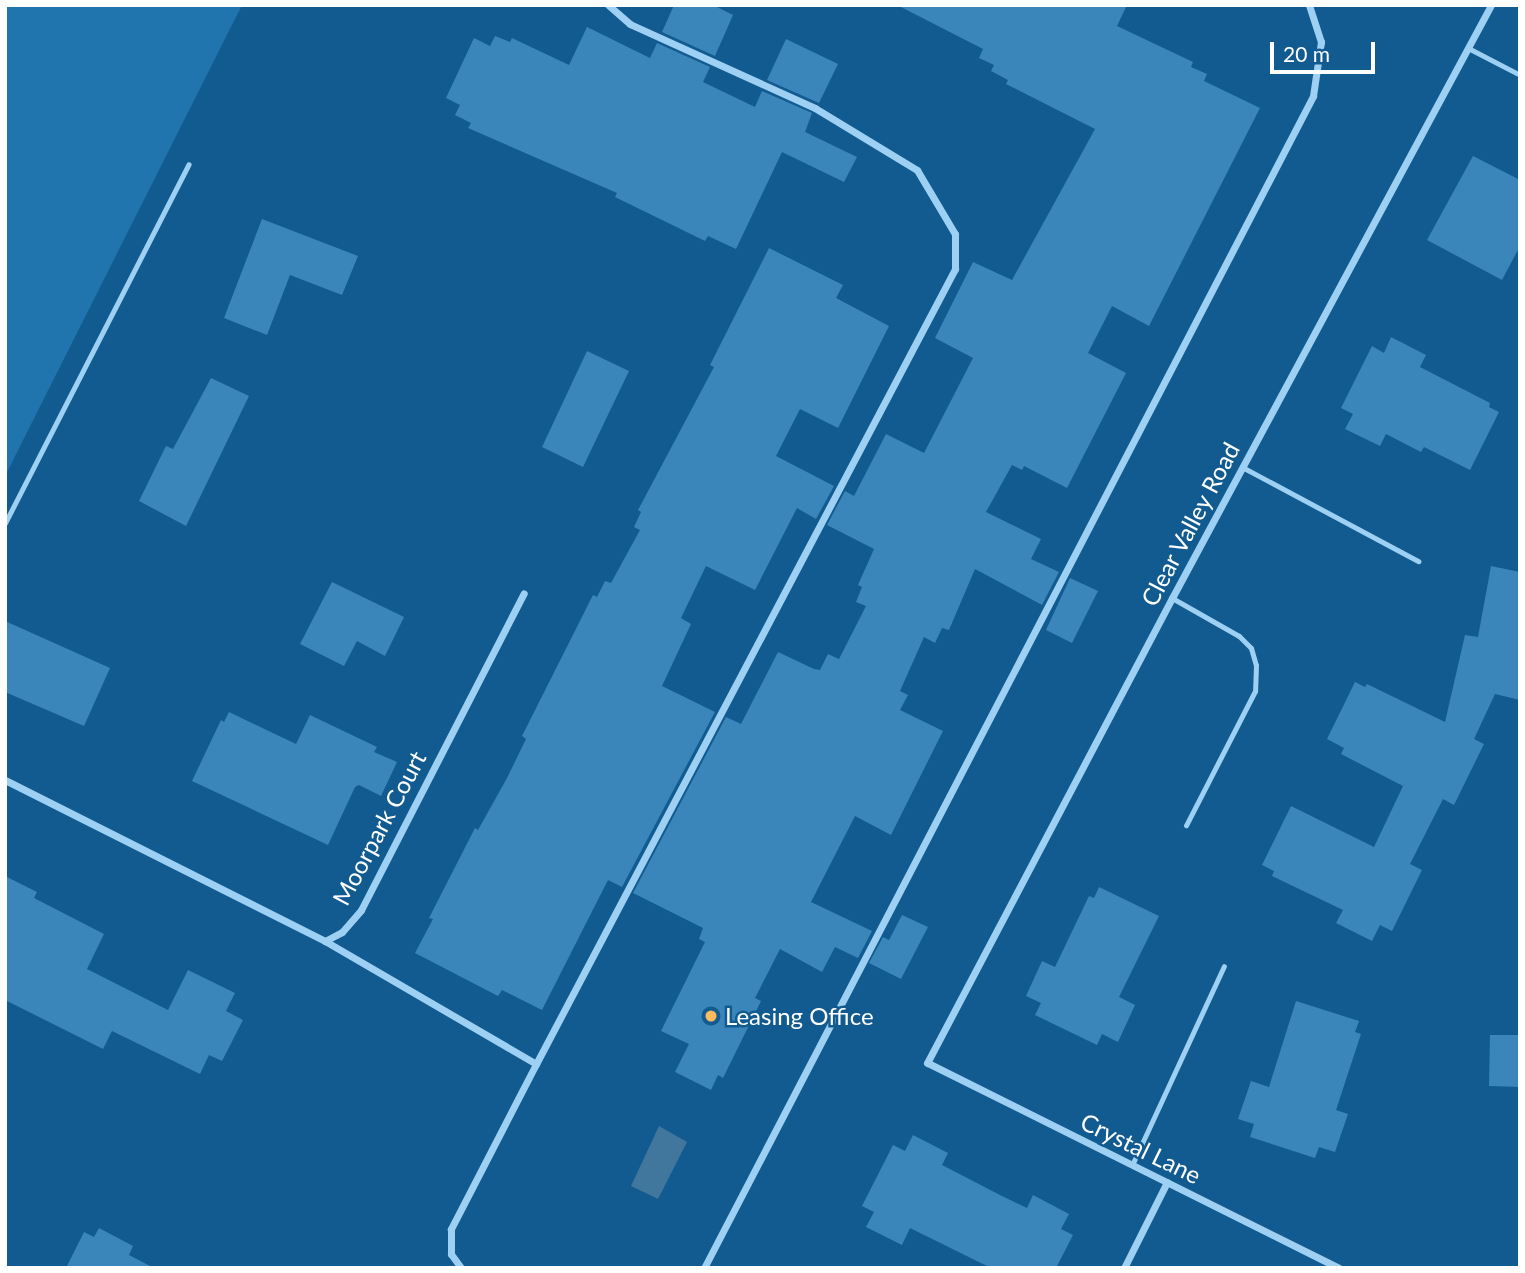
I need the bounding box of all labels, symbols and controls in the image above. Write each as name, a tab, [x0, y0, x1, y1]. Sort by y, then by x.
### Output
scale bar	[1273, 28, 1378, 72]
text: 20 m	[1283, 41, 1330, 66]
street label: Clear Valley Road	[1134, 436, 1246, 612]
street label: Moorpark Court	[326, 746, 432, 910]
place label: Leasing Office	[725, 1002, 874, 1030]
marker: Leasing Office	[703, 1008, 719, 1024]
street label: Crystal Lane	[1076, 1107, 1206, 1189]

